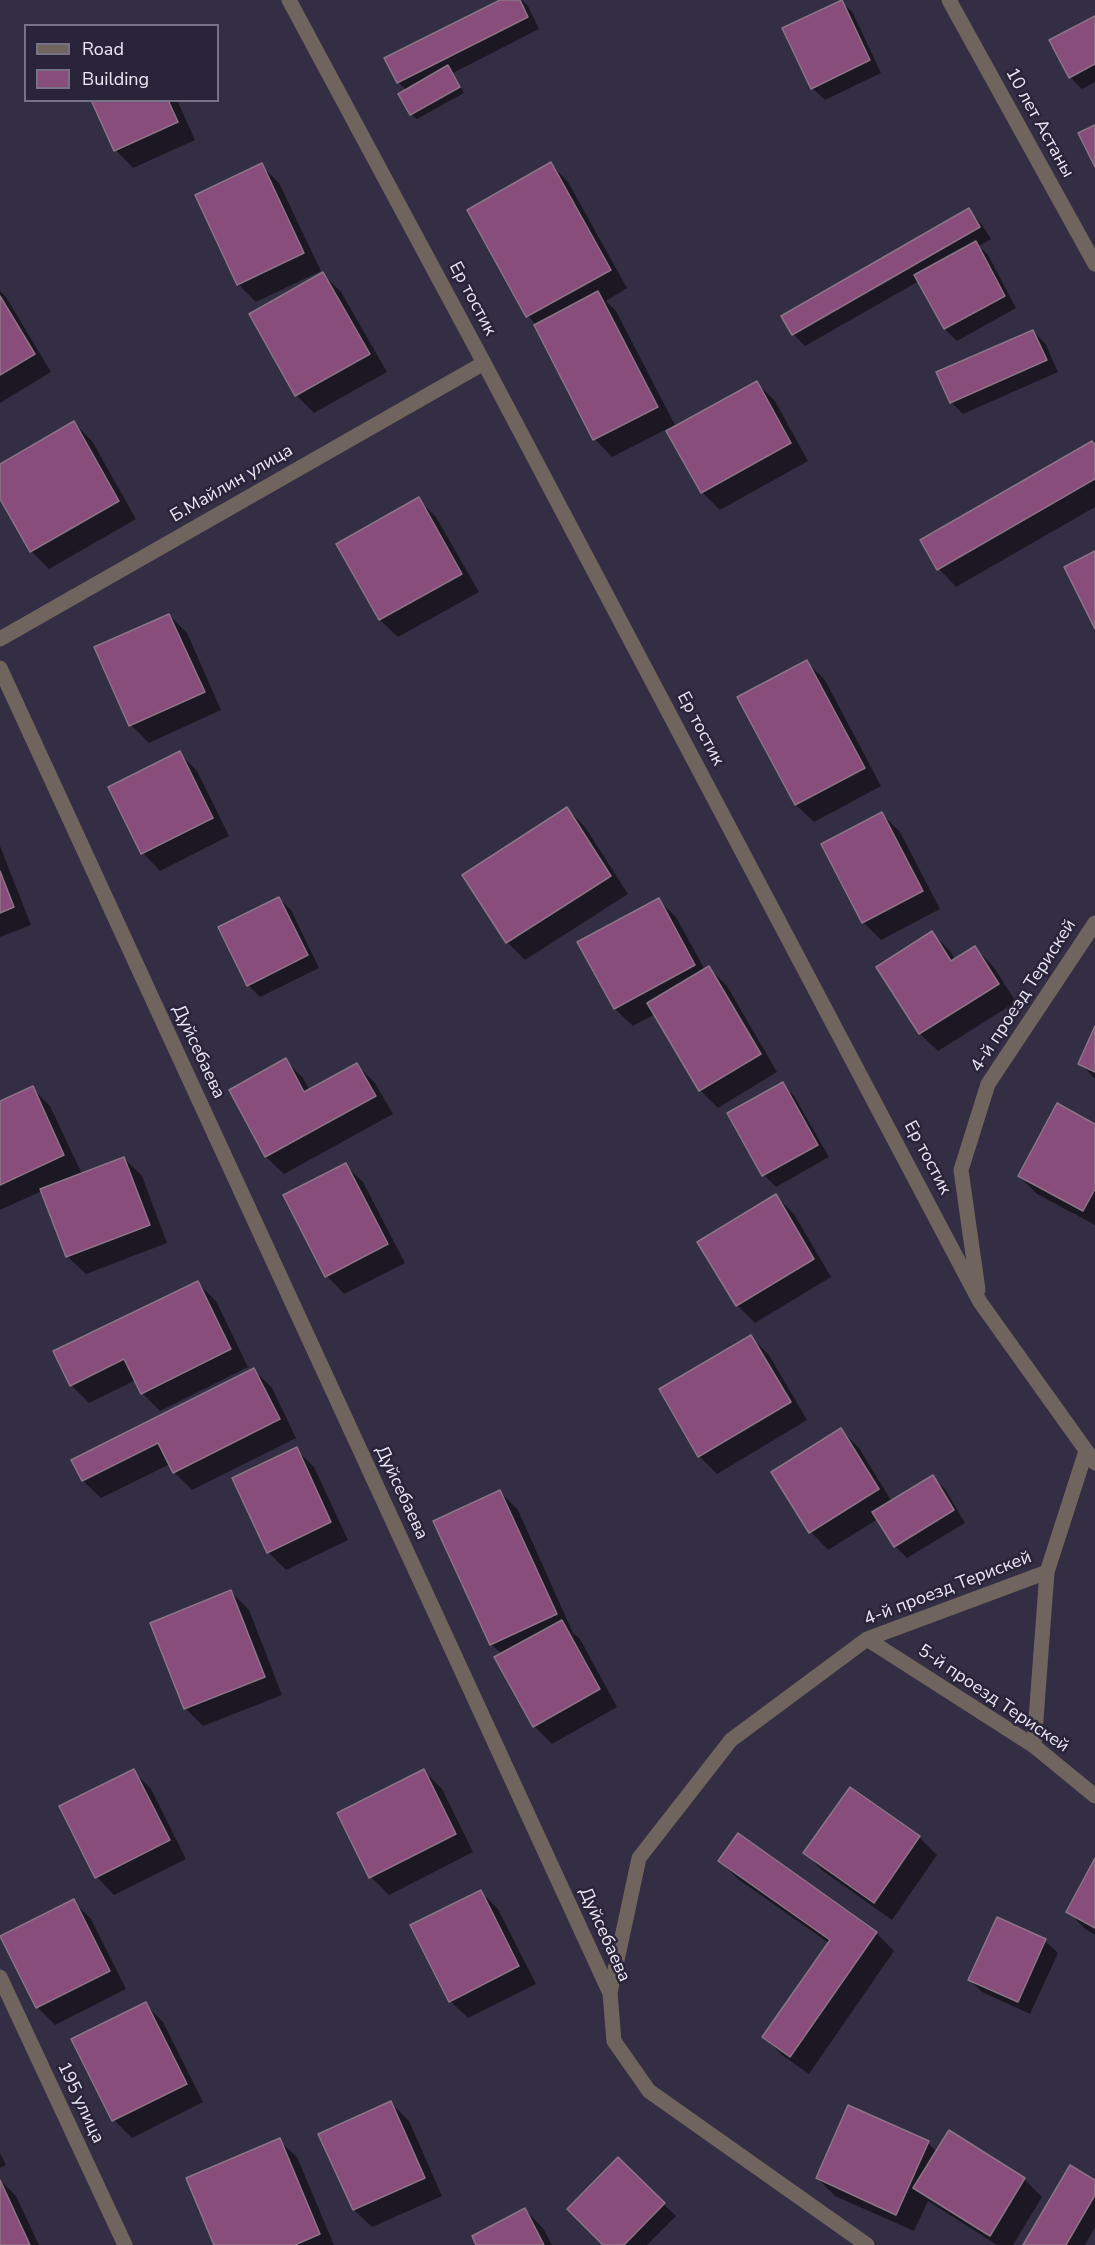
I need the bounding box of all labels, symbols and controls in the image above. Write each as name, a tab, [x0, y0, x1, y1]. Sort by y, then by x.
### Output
legend	[24, 24, 219, 102]
text: Road	[82, 37, 124, 61]
street label: 10 лет Астаны	[1000, 64, 1078, 182]
text: Building	[82, 67, 149, 91]
street label: Ер тостик	[444, 258, 500, 340]
street label: Б.Майлин улица	[167, 440, 297, 528]
street label: Ер тостик	[672, 688, 728, 770]
street label: 4-й проезд Терискей	[967, 916, 1081, 1076]
street label: Дуйсебаева	[167, 1002, 229, 1102]
street label: Ер тостик	[899, 1117, 955, 1199]
street label: Дуйсебаева	[370, 1443, 432, 1543]
street label: 4-й проезд Терискей	[861, 1547, 1035, 1631]
street label: 5-й проезд Терискей	[913, 1640, 1073, 1758]
street label: Дуйсебаева	[574, 1884, 634, 1986]
street label: 195 улица	[52, 2059, 108, 2147]

